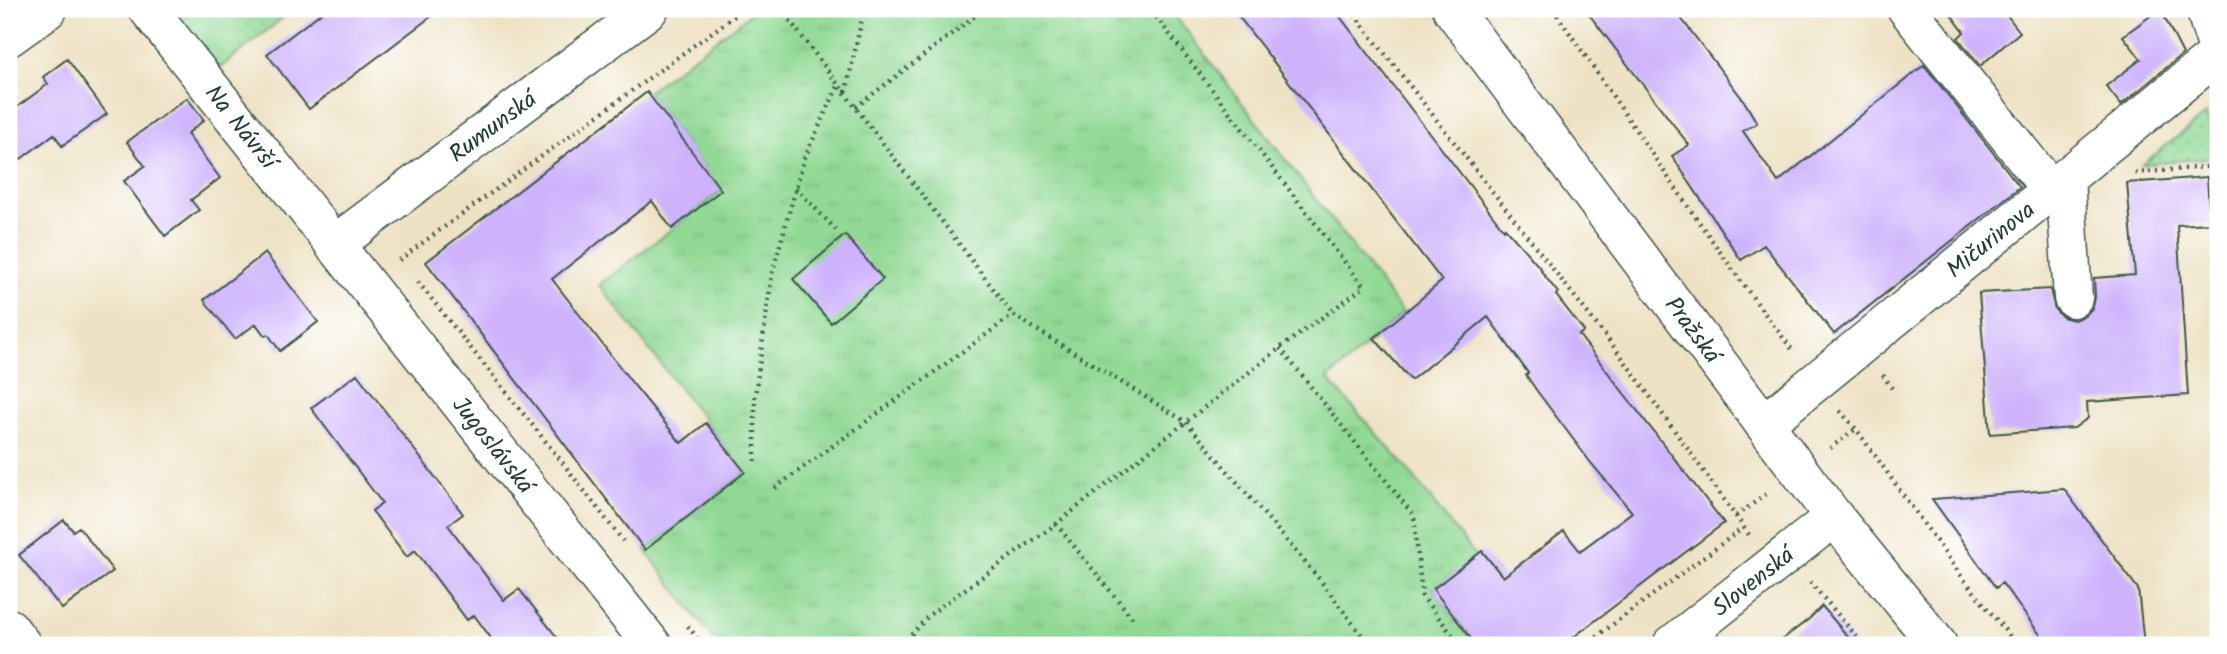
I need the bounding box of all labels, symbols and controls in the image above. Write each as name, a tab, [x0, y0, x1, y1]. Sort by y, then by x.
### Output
street label: Na Návrší	[194, 77, 288, 181]
street label: Rumunská	[441, 80, 548, 174]
street label: Mičurinova	[1938, 192, 2045, 289]
street label: Pražská	[1654, 289, 1732, 374]
street label: Jugoslávská	[441, 388, 545, 505]
street label: Slovenská	[1704, 536, 1806, 627]

